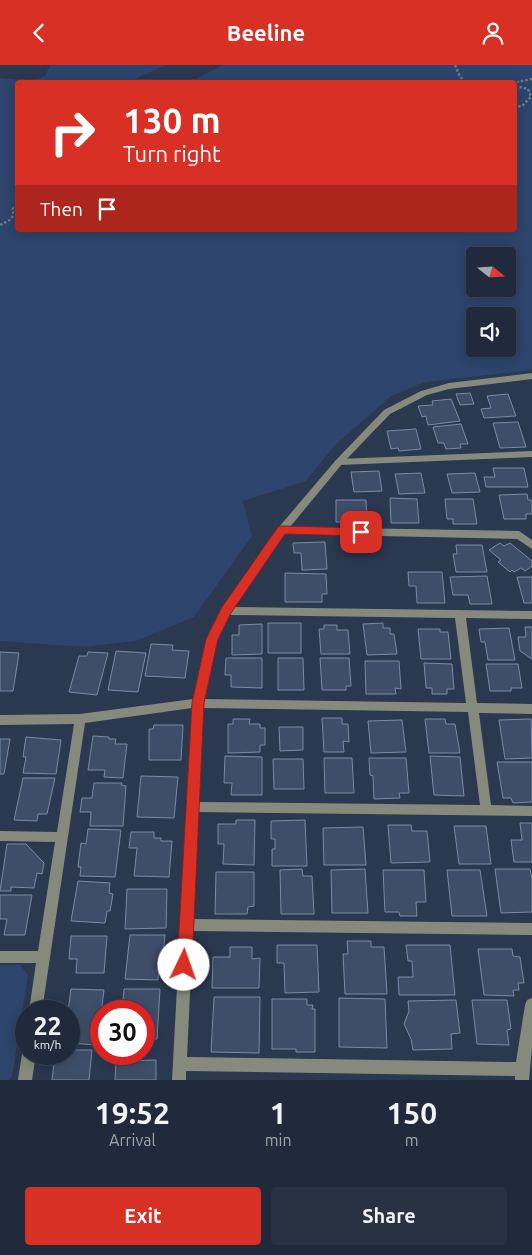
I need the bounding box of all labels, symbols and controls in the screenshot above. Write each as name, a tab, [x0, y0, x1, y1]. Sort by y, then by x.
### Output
icon: back	[25, 19, 53, 47]
icon: person	[479, 19, 507, 47]
text: Beeline	[227, 20, 305, 45]
icon: right	[40, 100, 105, 165]
text: 130 m	[123, 100, 221, 140]
text: Turn right	[123, 141, 221, 166]
icon: arrive	[93, 195, 121, 223]
text: Then	[40, 198, 83, 220]
north arrow	[466, 247, 516, 297]
map controls	[466, 247, 516, 357]
button: sound	[466, 307, 516, 357]
pin	[340, 511, 382, 553]
icon: arrive	[347, 518, 375, 546]
position arrow	[157, 938, 209, 990]
speed limit sign: 30	[90, 1000, 155, 1065]
text: 22	[33, 1012, 62, 1040]
text: km/h	[34, 1038, 61, 1051]
text: 19:52	[95, 1096, 170, 1130]
text: 1	[270, 1096, 287, 1130]
text: 150	[386, 1096, 437, 1130]
text: Arrival	[109, 1131, 156, 1149]
text: min	[265, 1131, 292, 1149]
text: m	[405, 1131, 419, 1149]
button: Exit	[25, 1187, 261, 1245]
button: Share	[271, 1187, 507, 1245]

